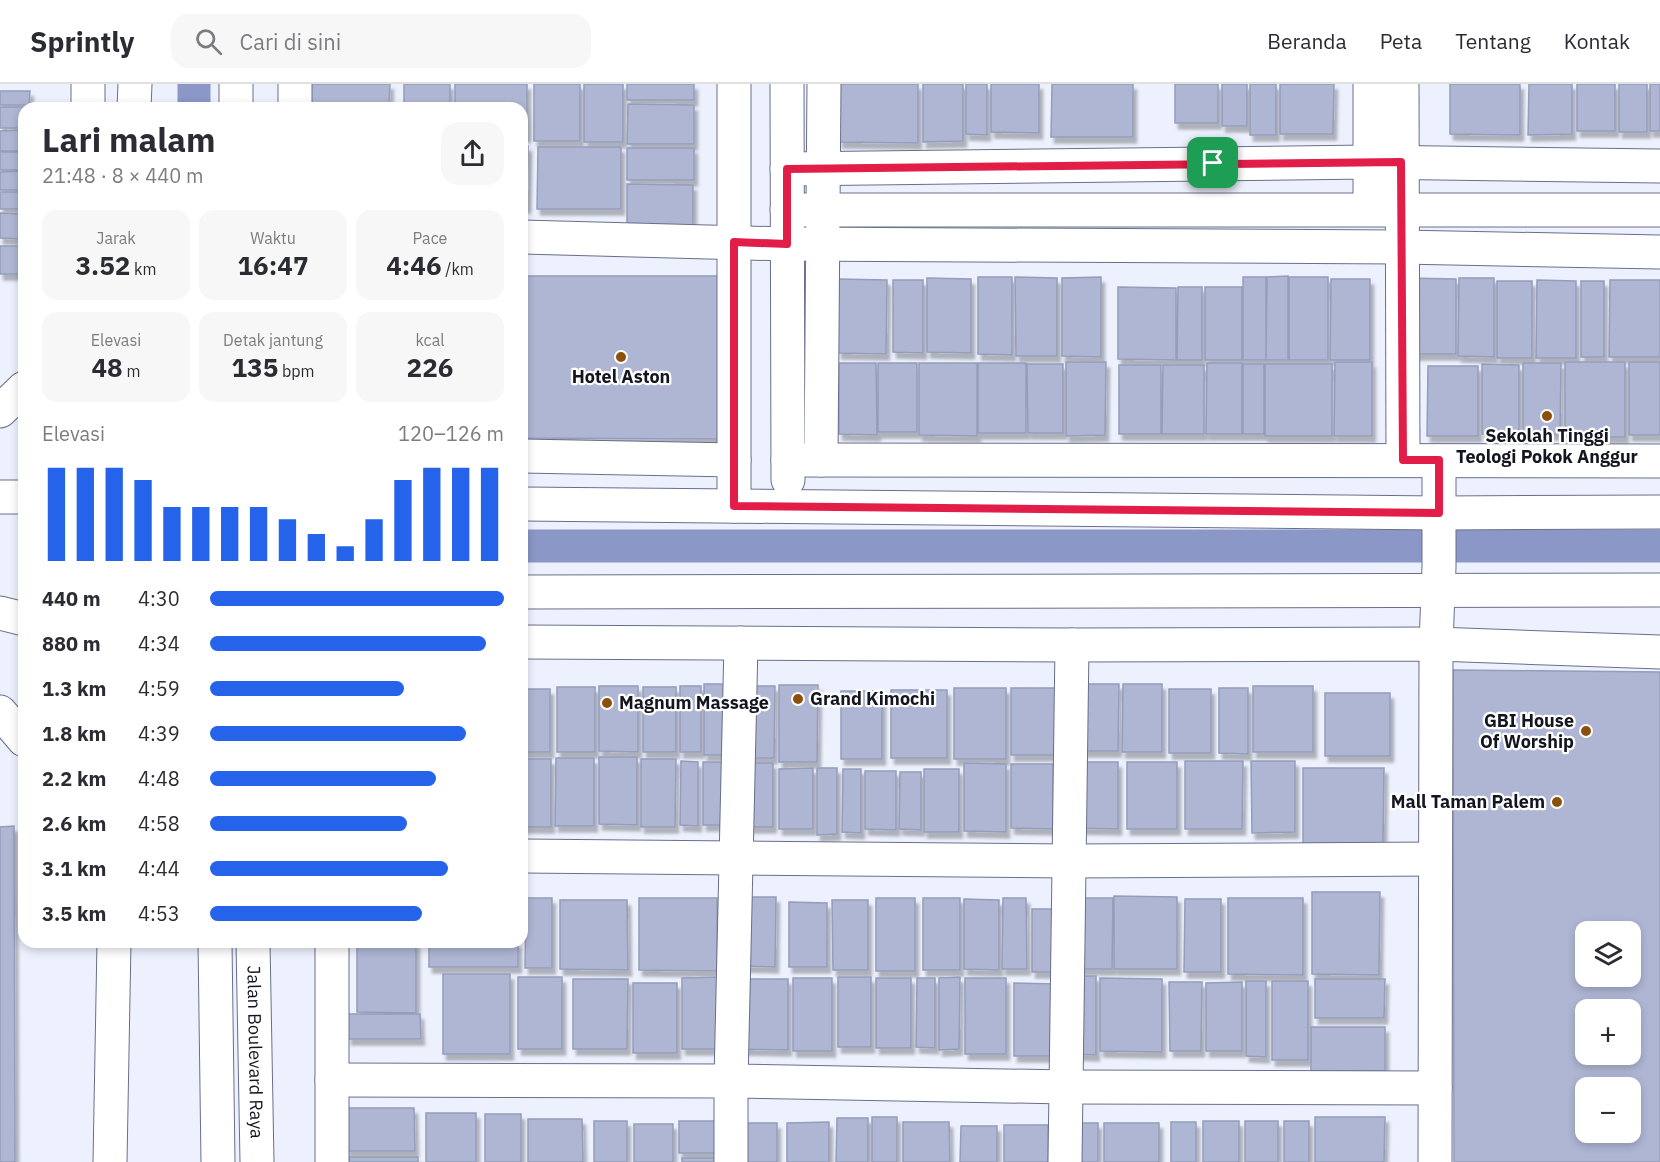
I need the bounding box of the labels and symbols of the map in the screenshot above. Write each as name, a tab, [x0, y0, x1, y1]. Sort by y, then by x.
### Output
pin	[1187, 137, 1238, 188]
marker: Hotel Aston	[614, 350, 628, 364]
place label: Hotel Aston	[572, 365, 670, 388]
marker: Sekolah Tinggi Teologi Pokok Anggur	[1540, 409, 1554, 423]
place label: Sekolah Tinggi Teologi Pokok Anggur	[1456, 424, 1638, 468]
place label: Grand Kimochi	[810, 687, 935, 710]
place label: Magnum Massage	[619, 691, 769, 714]
marker: Grand Kimochi	[791, 692, 805, 706]
marker: Magnum Massage	[600, 696, 614, 710]
place label: GBI House Of Worship	[1480, 709, 1574, 753]
marker: GBI House Of Worship	[1579, 724, 1593, 738]
place label: Mall Taman Palem	[1391, 790, 1545, 813]
marker: Mall Taman Palem	[1550, 795, 1564, 809]
street label: Jalan Boulevard Raya	[242, 965, 269, 1139]

